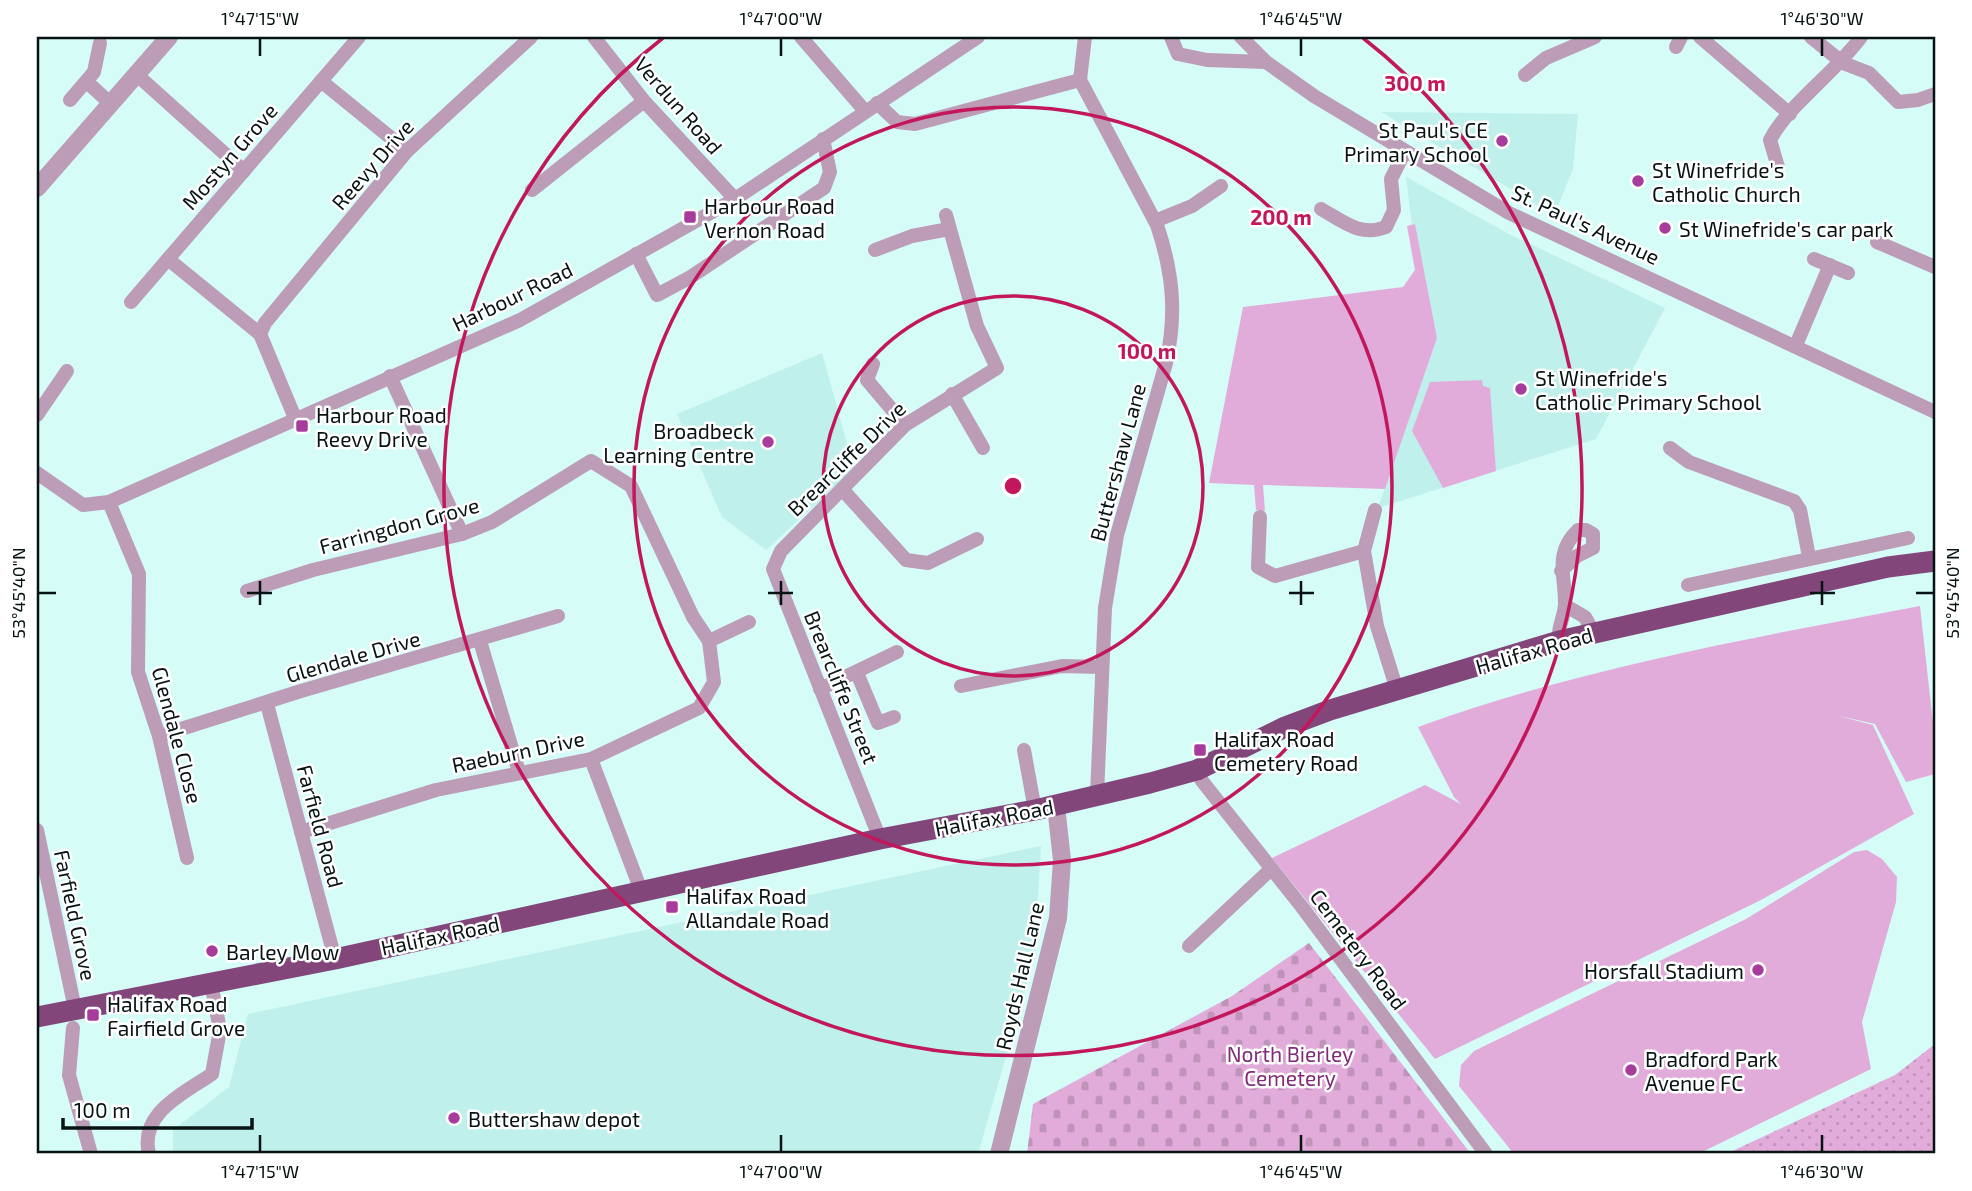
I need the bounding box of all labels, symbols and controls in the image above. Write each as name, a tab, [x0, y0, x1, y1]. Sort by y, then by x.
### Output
text: 1°47'15"W	[221, 7, 299, 29]
text: 1°47'00"W	[740, 7, 822, 29]
text: 1°46'45"W	[1260, 7, 1342, 29]
text: 1°46'30"W	[1780, 7, 1864, 29]
street label: Verdun Road	[630, 51, 728, 159]
text: 300 m	[1384, 70, 1446, 95]
street label: Mostyn Grove	[176, 98, 282, 214]
street label: Reevy Drive	[326, 114, 418, 214]
place label: St Paul's CE Primary School	[1344, 117, 1489, 166]
marker: St Paul's CE Primary School	[1494, 133, 1510, 149]
place label: St Winefride's Catholic Church	[1652, 157, 1801, 206]
marker: St Winefride's Catholic Church	[1630, 173, 1646, 189]
street label: St. Paul's Avenue	[1508, 179, 1664, 269]
place label: Harbour Road Vernon Road	[704, 193, 835, 242]
text: 200 m	[1250, 204, 1312, 229]
marker: Harbour Road Vernon Road	[682, 209, 698, 225]
place label: St Winefride's car park	[1679, 216, 1894, 241]
marker: St Winefride's car park	[1657, 220, 1673, 236]
street label: Harbour Road	[448, 256, 576, 336]
text: 100 m	[1118, 338, 1176, 363]
place label: St Winefride's Catholic Primary School	[1535, 365, 1762, 414]
street label: Buttershaw Lane	[1084, 380, 1150, 544]
marker: St Winefride's Catholic Primary School	[1513, 381, 1529, 397]
street label: Brearcliffe Drive	[782, 395, 910, 521]
place label: Harbour Road Reevy Drive	[316, 402, 447, 451]
marker: Harbour Road Reevy Drive	[294, 418, 310, 434]
place label: Broadbeck Learning Centre	[603, 418, 754, 467]
marker: Broadbeck Learning Centre	[760, 434, 776, 450]
centre of rings	[1001, 474, 1025, 498]
street label: Farringdon Grove	[316, 492, 482, 558]
text: 53°45'40"N	[7, 547, 29, 639]
text: 53°45'40"N	[1941, 547, 1963, 639]
street label: Brearcliffe Street	[800, 607, 884, 767]
street label: Halifax Road	[1473, 621, 1595, 679]
street label: Glendale Drive	[283, 625, 423, 687]
street label: Glendale Close	[148, 664, 208, 806]
street label: Raeburn Drive	[449, 725, 587, 777]
place label: Halifax Road Cemetery Road	[1214, 726, 1358, 775]
marker: Halifax Road Cemetery Road	[1192, 742, 1208, 758]
street label: Farfield Road	[293, 762, 349, 890]
street label: Halifax Road	[932, 793, 1056, 841]
street label: Farfield Grove	[50, 847, 102, 983]
place label: Halifax Road Allandale Road	[686, 883, 829, 932]
street label: Cemetery Road	[1306, 884, 1412, 1014]
marker: Halifax Road Allandale Road	[664, 899, 680, 915]
street label: Royds Hall Lane	[990, 900, 1048, 1052]
street label: Halifax Road	[378, 910, 502, 960]
place label: Barley Mow	[226, 939, 339, 964]
marker: Barley Mow	[204, 943, 220, 959]
place label: Horsfall Stadium	[1584, 958, 1744, 983]
marker: Horsfall Stadium	[1750, 962, 1766, 978]
place label: Halifax Road Fairfield Grove	[107, 991, 245, 1040]
marker: Halifax Road Fairfield Grove	[85, 1007, 101, 1023]
park label: North Bierley Cemetery	[1227, 1041, 1353, 1090]
place label: Bradford Park Avenue FC	[1645, 1046, 1778, 1095]
marker: Bradford Park Avenue FC	[1623, 1062, 1639, 1078]
scale bar	[63, 1086, 252, 1130]
text: 100 m	[74, 1097, 131, 1122]
place label: Buttershaw depot	[468, 1106, 640, 1131]
marker: Buttershaw depot	[446, 1110, 462, 1126]
text: 1°47'15"W	[221, 1160, 299, 1182]
text: 1°47'00"W	[740, 1160, 822, 1182]
text: 1°46'45"W	[1260, 1160, 1342, 1182]
text: 1°46'30"W	[1780, 1160, 1864, 1182]

